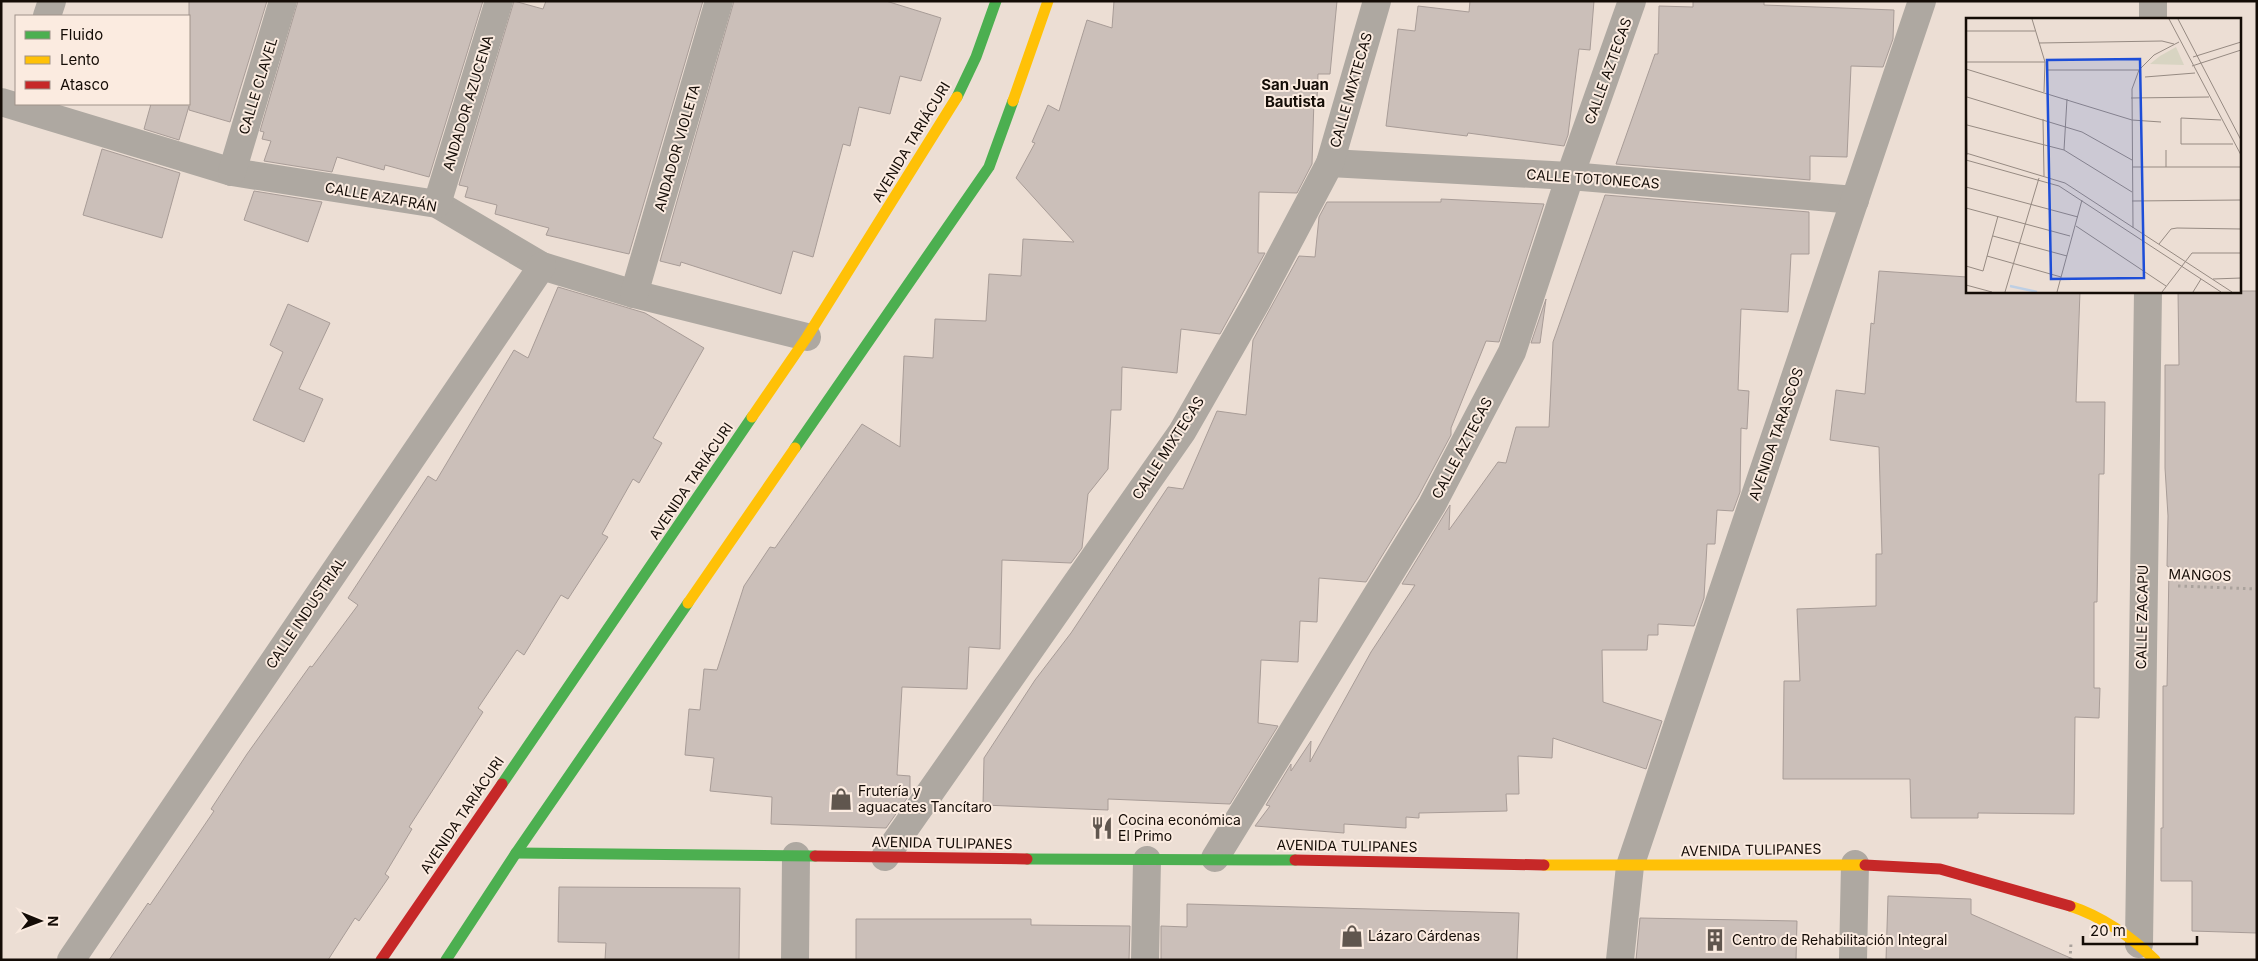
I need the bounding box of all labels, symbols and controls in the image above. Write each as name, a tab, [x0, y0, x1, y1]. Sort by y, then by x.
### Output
legend	[15, 15, 190, 105]
street label: CALLE AZTECAS	[1580, 15, 1635, 127]
inset map	[1966, 18, 2240, 292]
text: Fluido	[60, 25, 103, 44]
street label: CALLE MIXTECAS	[1326, 30, 1375, 150]
street label: ANDADOR AZUCENA	[439, 33, 496, 173]
street label: CALLE CLAVEL	[235, 35, 280, 136]
text: Lento	[60, 50, 100, 69]
text: Atasco	[60, 75, 109, 94]
district label: San Juan Bautista	[1261, 75, 1329, 111]
street label: AVENIDA TARIÁCURI	[868, 79, 953, 205]
street label: ANDADOR VIOLETA	[650, 82, 703, 213]
street label: CALLE TOTONECAS	[1526, 165, 1660, 192]
street label: CALLE AZAFRÁN	[324, 178, 438, 215]
street label: AVENIDA TARASCOS	[1745, 365, 1806, 503]
street label: CALLE MIXTECAS	[1128, 393, 1207, 502]
street label: CALLE AZTECAS	[1428, 394, 1495, 501]
street label: AVENIDA TARIÁCURI	[645, 419, 736, 542]
street label: CALLE INDUSTRIAL	[262, 554, 349, 672]
street label: CALLE ZACAPU	[2132, 564, 2151, 670]
street label: MANGOS	[2168, 565, 2232, 584]
street label: AVENIDA TARIÁCURI	[416, 753, 507, 876]
place label: Frutería y aguacates Tancítaro	[858, 782, 992, 815]
shop icon: Frutería y aguacates Tancítaro	[828, 786, 854, 812]
place label: Cocina económica El Primo	[1118, 811, 1241, 844]
restaurant icon: Cocina económica El Primo	[1089, 815, 1115, 841]
street label: AVENIDA TULIPANES	[871, 833, 1013, 852]
street label: AVENIDA TULIPANES	[1276, 836, 1418, 855]
street label: AVENIDA TULIPANES	[1680, 840, 1822, 859]
north arrow	[15, 896, 65, 946]
scale bar	[2083, 914, 2197, 946]
text: N	[45, 916, 62, 927]
text: 20 m	[2090, 921, 2126, 940]
shop icon: Lázaro Cárdenas	[1339, 923, 1365, 949]
place label: Lázaro Cárdenas	[1368, 927, 1480, 944]
building icon: Centro de Rehabilitación Integral	[1702, 927, 1728, 953]
place label: Centro de Rehabilitación Integral	[1732, 931, 1947, 948]

